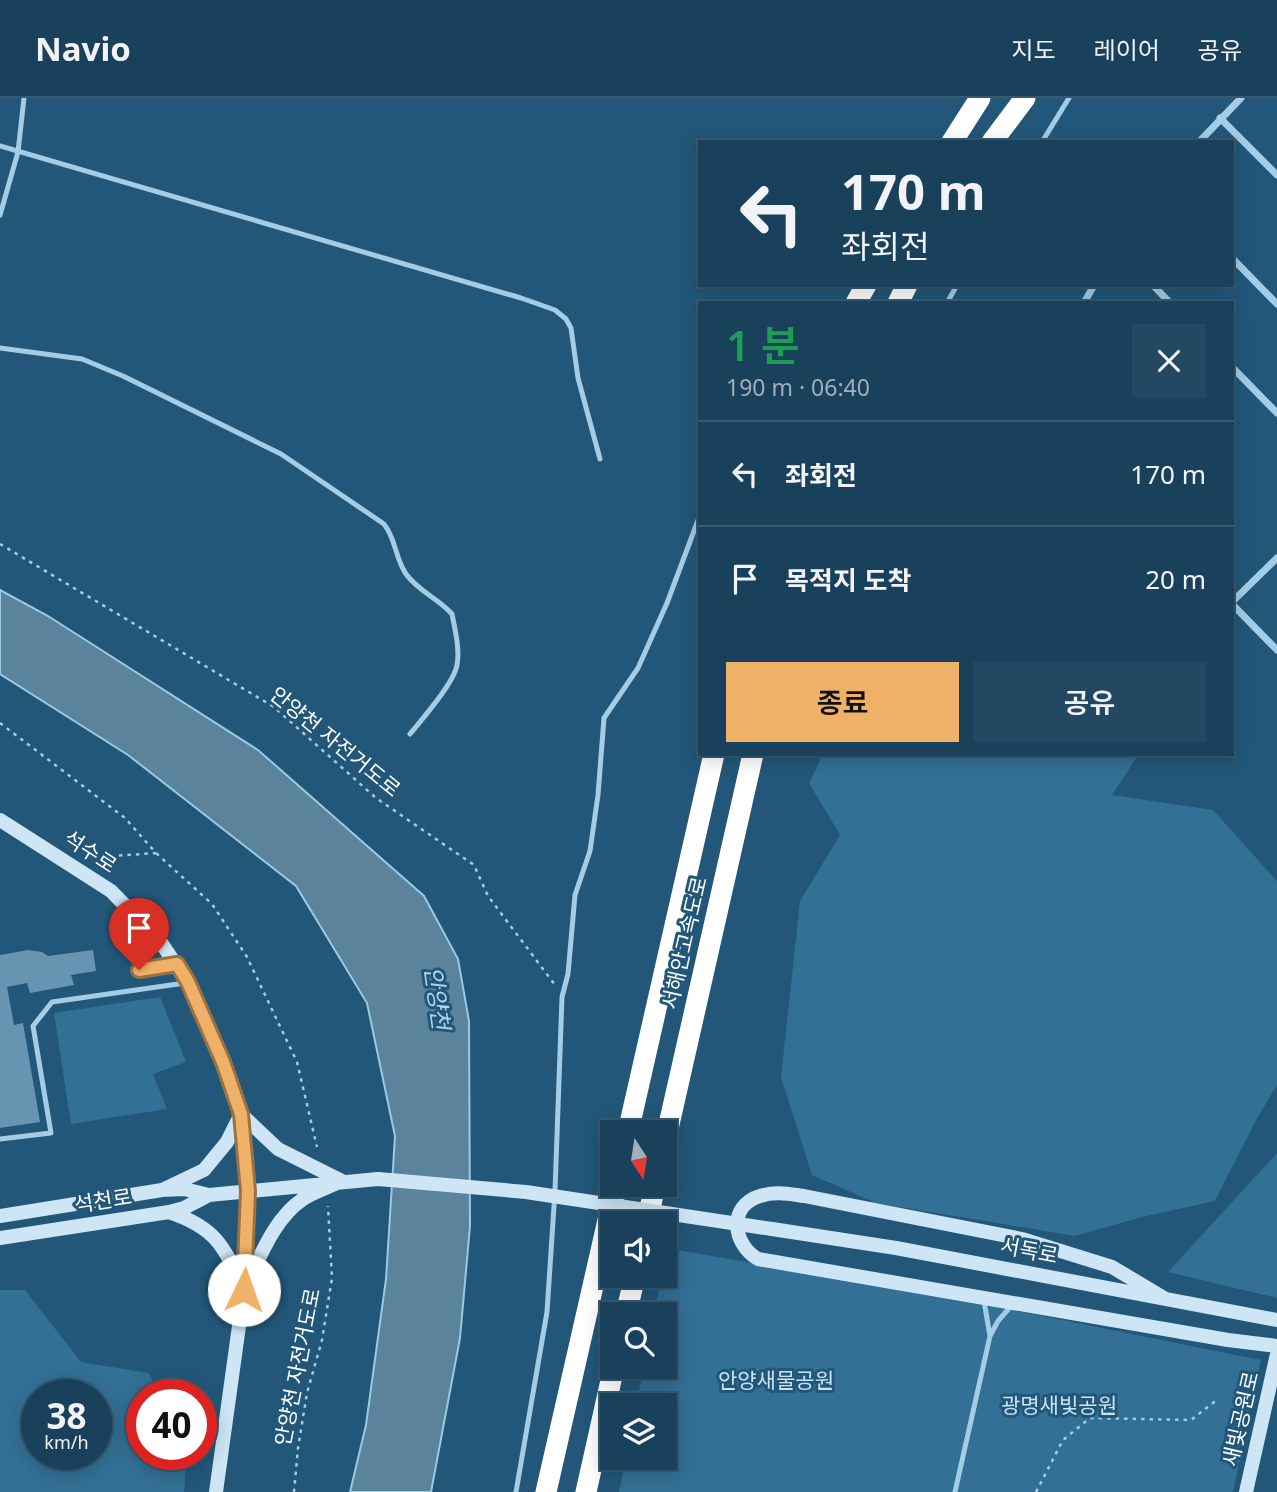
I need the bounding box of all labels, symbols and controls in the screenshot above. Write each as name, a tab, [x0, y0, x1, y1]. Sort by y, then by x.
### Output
text: Navio	[35, 26, 131, 71]
text: 지도	[1011, 33, 1056, 66]
text: 레이어	[1094, 33, 1160, 66]
text: 공유	[1198, 33, 1242, 66]
text: 170 m	[841, 158, 986, 224]
icon: left	[726, 168, 817, 259]
text: 좌회전	[841, 224, 929, 267]
text: 1 분	[726, 316, 800, 373]
button: close	[1132, 324, 1206, 398]
text: 190 m · 06:40	[726, 371, 870, 403]
icon: left	[726, 455, 764, 493]
text: 170 m	[1130, 456, 1206, 492]
text: 좌회전	[785, 457, 857, 493]
icon: arrive	[726, 560, 764, 598]
text: 20 m	[1145, 561, 1206, 597]
text: 목적지 도착	[785, 562, 911, 598]
button: 종료	[726, 662, 959, 742]
button: 공유	[973, 662, 1206, 742]
street label: 안양천 자전거도로	[265, 680, 407, 802]
street label: 석수로	[59, 824, 122, 879]
street label: 서해안고속도로	[655, 874, 713, 1012]
pin	[109, 898, 169, 970]
icon: arrive	[120, 909, 158, 947]
water label: 안양천	[418, 964, 459, 1034]
north arrow	[600, 1120, 677, 1197]
map controls	[600, 1120, 677, 1470]
street label: 석천로	[72, 1182, 134, 1218]
button: sound	[600, 1211, 677, 1288]
street label: 서독로	[998, 1231, 1060, 1269]
position arrow	[207, 1253, 281, 1327]
street label: 안양천 자전거도로	[268, 1286, 326, 1448]
button: search	[600, 1302, 677, 1379]
park label: 안양새물공원	[718, 1366, 834, 1394]
street label: 새빛공원로	[1216, 1369, 1265, 1469]
speed limit sign: 40	[126, 1379, 217, 1470]
park label: 광명새빛공원	[1001, 1391, 1117, 1419]
text: 38	[46, 1392, 87, 1439]
button: layers	[600, 1393, 677, 1470]
text: km/h	[44, 1430, 89, 1454]

